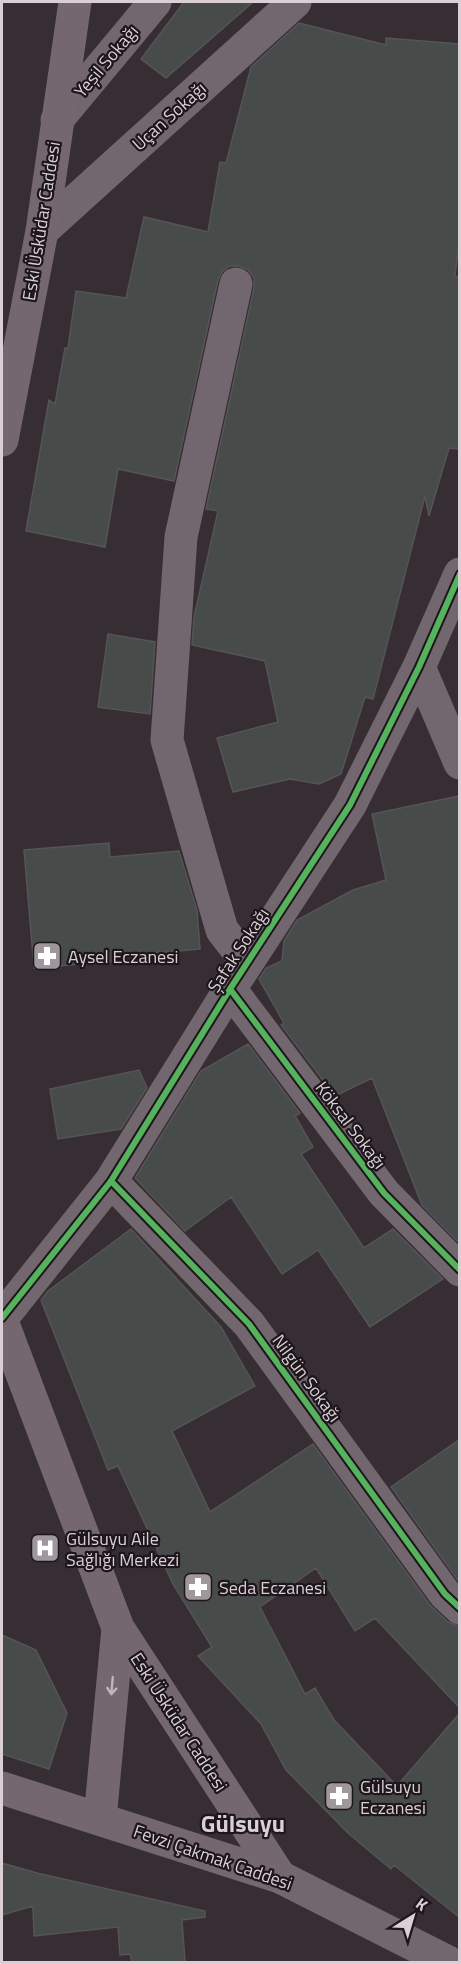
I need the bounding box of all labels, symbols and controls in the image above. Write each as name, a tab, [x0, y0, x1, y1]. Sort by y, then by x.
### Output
street label: Yeşil Sokağı	[67, 19, 145, 103]
street label: Uçan Sokağı	[126, 75, 212, 157]
street label: Eski Üsküdar Caddesi	[15, 139, 67, 303]
street label: Şafak Sokağı	[200, 902, 276, 998]
pharmacy icon: Aysel Eczanesi	[31, 940, 63, 972]
place label: Aysel Eczanesi	[68, 943, 178, 970]
street label: Köksal Sokağı	[309, 1075, 393, 1175]
street label: Nilgün Sokağı	[266, 1329, 348, 1427]
place label: Gülsuyu Aile Sağlığı Merkezi	[66, 1525, 179, 1573]
hospital icon: Gülsuyu Aile Sağlığı Merkezi	[29, 1532, 61, 1564]
pharmacy icon: Seda Eczanesi	[182, 1571, 214, 1603]
place label: Seda Eczanesi	[219, 1574, 326, 1601]
street label: Eski Üsküdar Caddesi	[124, 1647, 234, 1797]
one-way arrow	[106, 1676, 117, 1696]
place label: Gülsuyu Eczanesi	[360, 1773, 426, 1821]
pharmacy icon: Gülsuyu Eczanesi	[323, 1780, 355, 1812]
district label: Gülsuyu	[201, 1805, 285, 1841]
street label: Fevzi Çakmak Caddesi	[130, 1817, 296, 1897]
north arrow	[383, 1886, 443, 1946]
text: K	[411, 1892, 433, 1917]

